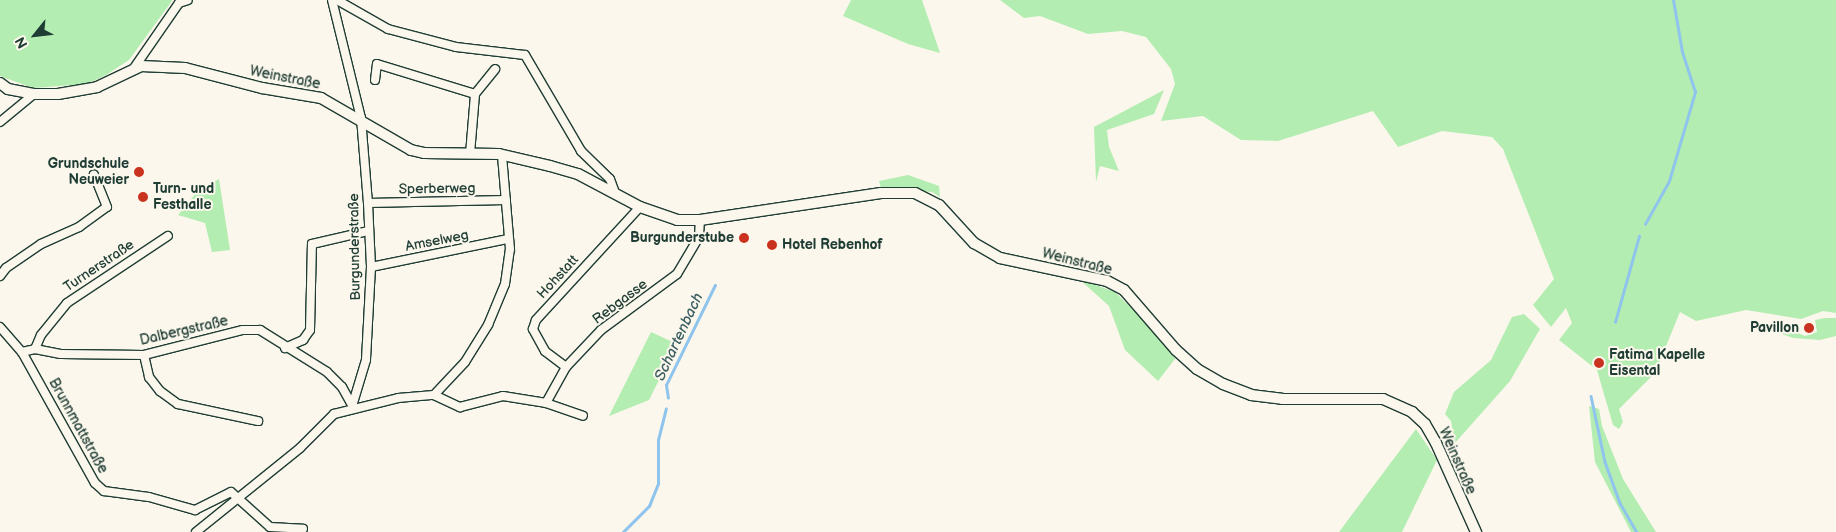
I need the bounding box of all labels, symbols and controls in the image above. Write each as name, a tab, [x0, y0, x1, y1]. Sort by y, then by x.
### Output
north arrow	[10, 10, 60, 60]
text: N	[11, 34, 31, 51]
street label: Weinstraße	[248, 63, 322, 93]
place label: Grundschule Neuweier	[48, 156, 129, 188]
marker: Grundschule Neuweier	[133, 166, 145, 178]
street label: Sperberweg	[398, 180, 476, 198]
place label: Turn- und Festhalle	[153, 181, 214, 213]
marker: Turn- und Festhalle	[137, 191, 149, 203]
street label: Burgunderstraße	[346, 193, 364, 301]
street label: Amselweg	[404, 227, 470, 255]
place label: Burgunderstube	[630, 230, 734, 246]
marker: Burgunderstube	[738, 232, 750, 244]
street label: Turnerstraße	[61, 236, 137, 296]
place label: Hotel Rebenhof	[782, 237, 883, 253]
marker: Hotel Rebenhof	[766, 239, 778, 251]
street label: Weinstraße	[1040, 245, 1114, 279]
street label: Hohstatt	[534, 252, 582, 302]
street label: Rebgasse	[589, 276, 651, 328]
water label: Schartenbach	[651, 290, 707, 384]
street label: Dalbergstraße	[138, 313, 230, 349]
place label: Pavillon	[1750, 320, 1799, 336]
marker: Pavillon	[1803, 322, 1815, 334]
place label: Fatima Kapelle Eisental	[1609, 347, 1705, 380]
marker: Fatima Kapelle Eisental	[1593, 357, 1605, 369]
street label: Brunnmattstraße	[45, 375, 111, 477]
street label: Weinstraße	[1435, 425, 1479, 497]

